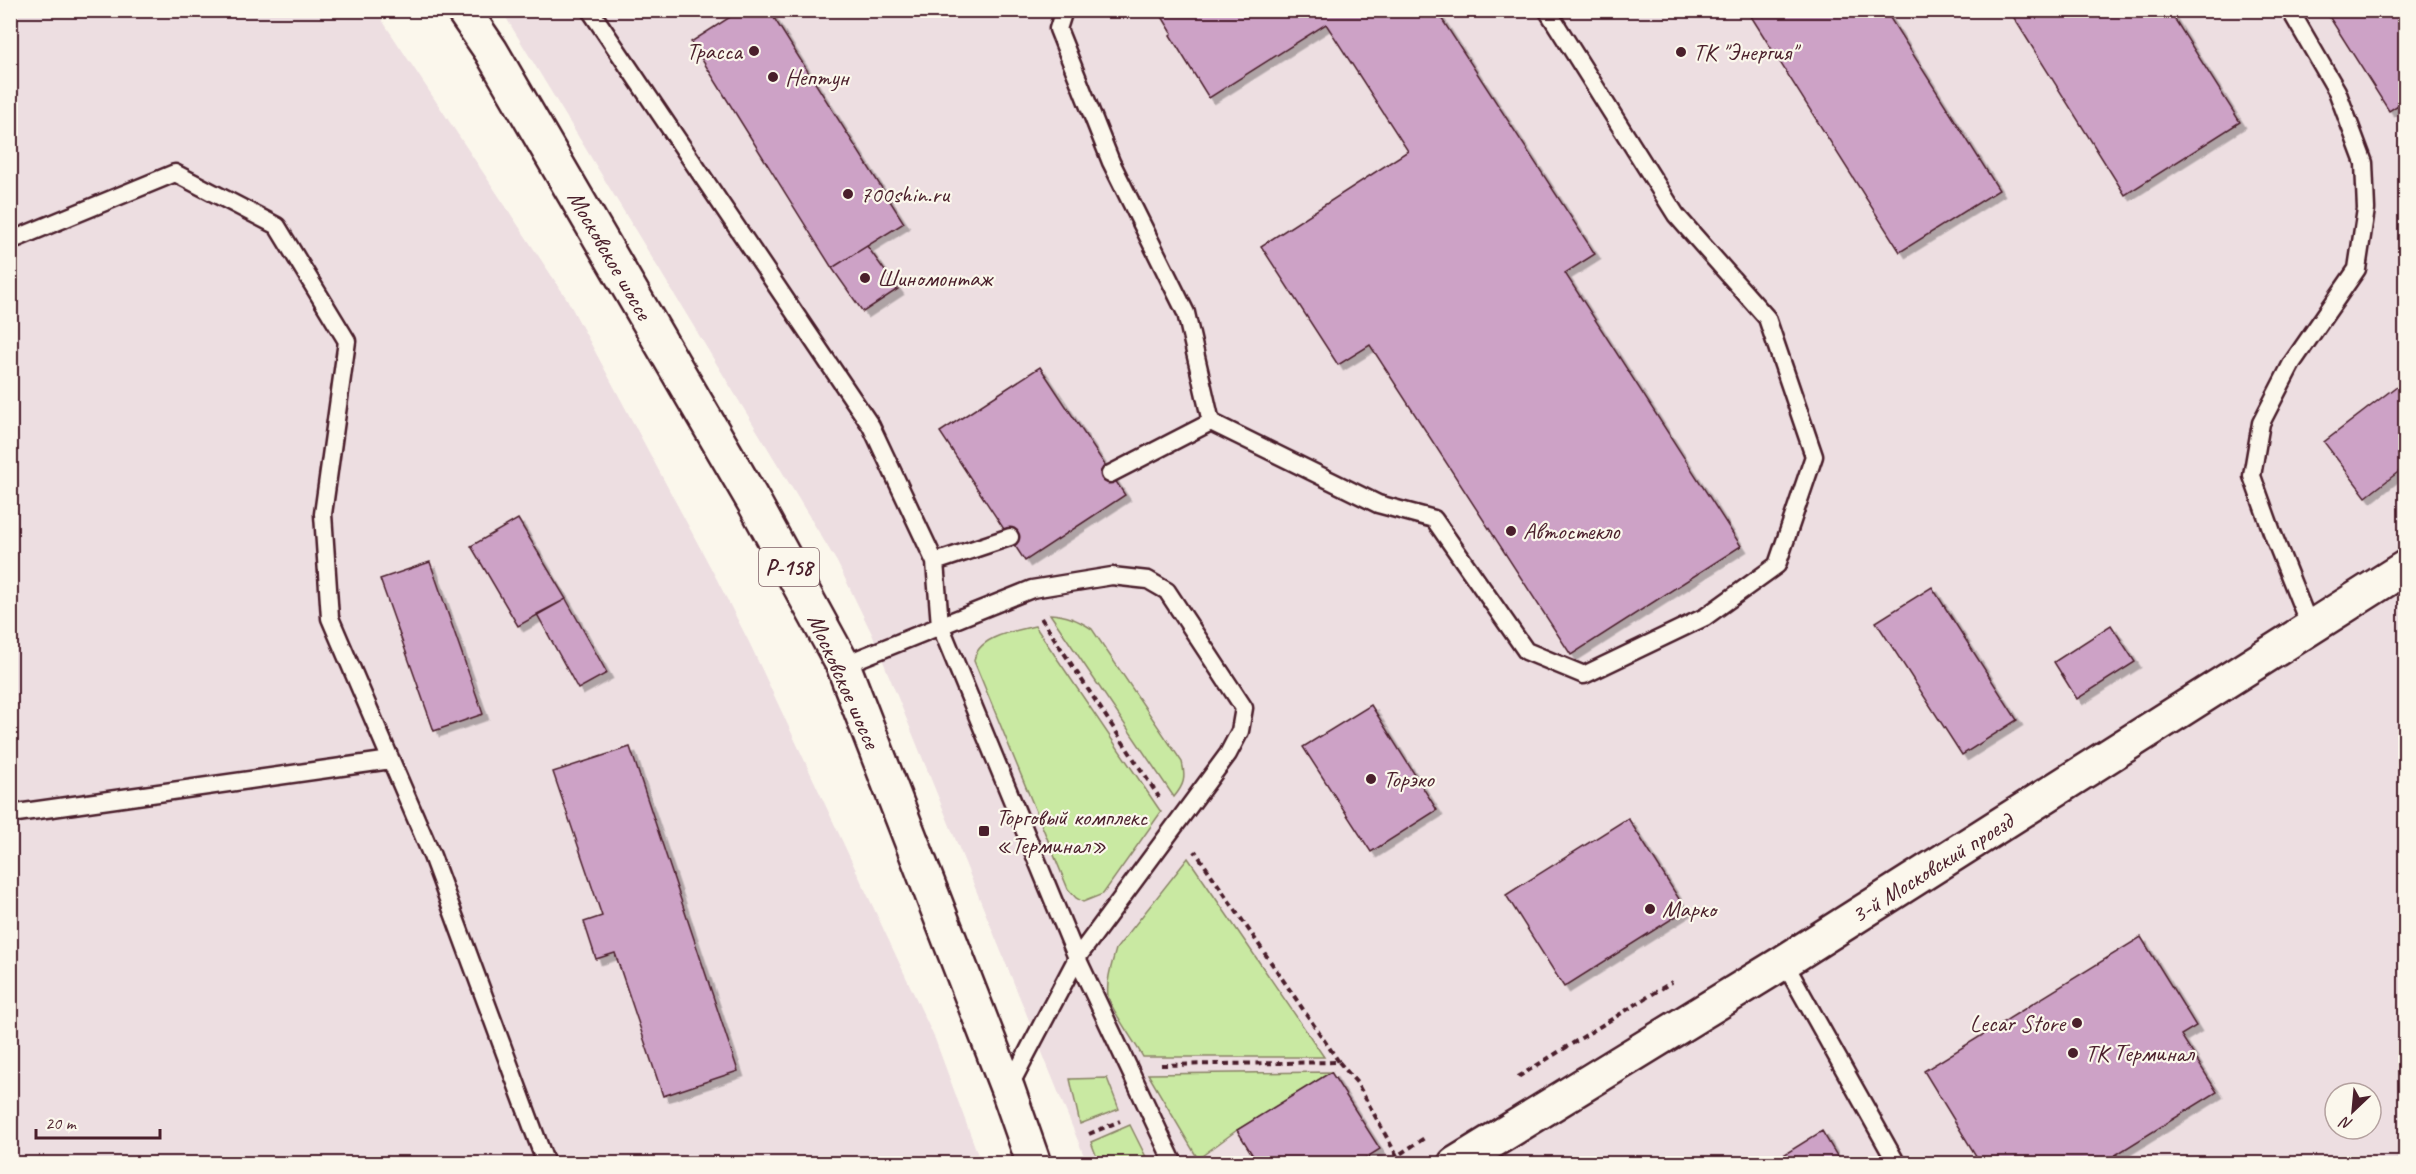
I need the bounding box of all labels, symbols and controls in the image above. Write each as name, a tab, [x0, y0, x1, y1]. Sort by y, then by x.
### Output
place label: Трасса	[686, 36, 743, 66]
place label: ТК "Энергия"	[1693, 37, 1802, 67]
marker: Трасса	[747, 44, 761, 58]
marker: ТК "Энергия"	[1674, 45, 1688, 59]
place label: Нептун	[785, 62, 851, 92]
marker: Нептун	[766, 70, 780, 84]
place label: 700shin.ru	[860, 179, 951, 209]
street label: Московское шоссе	[561, 185, 660, 327]
marker: 700shin.ru	[841, 187, 855, 201]
place label: Шиномонтаж	[877, 263, 994, 293]
marker: Шиномонтаж	[858, 271, 872, 285]
place label: Автостекло	[1523, 516, 1621, 546]
marker: Автостекло	[1504, 524, 1518, 538]
road number: Р-158	[759, 548, 819, 586]
street label: Московское шоссе	[801, 609, 888, 755]
place label: Торэко	[1383, 764, 1435, 794]
marker: Торэко	[1364, 772, 1378, 786]
place label: Торговый комплекс «Терминал»	[996, 802, 1148, 860]
street label: 3-й Московский проезд	[1846, 805, 2020, 930]
marker: Торговый комплекс «Терминал»	[977, 824, 991, 838]
place label: Марко	[1662, 894, 1719, 924]
marker: Марко	[1643, 902, 1657, 916]
place label: Lecar Store	[1970, 1008, 2067, 1038]
marker: Lecar Store	[2070, 1016, 2084, 1030]
place label: ТК Терминал	[2085, 1038, 2195, 1068]
marker: ТК Терминал	[2066, 1046, 2080, 1060]
north arrow	[2323, 1081, 2383, 1141]
scale bar	[36, 1102, 160, 1140]
text: N	[2335, 1111, 2356, 1135]
text: 20 m	[45, 1112, 78, 1134]

